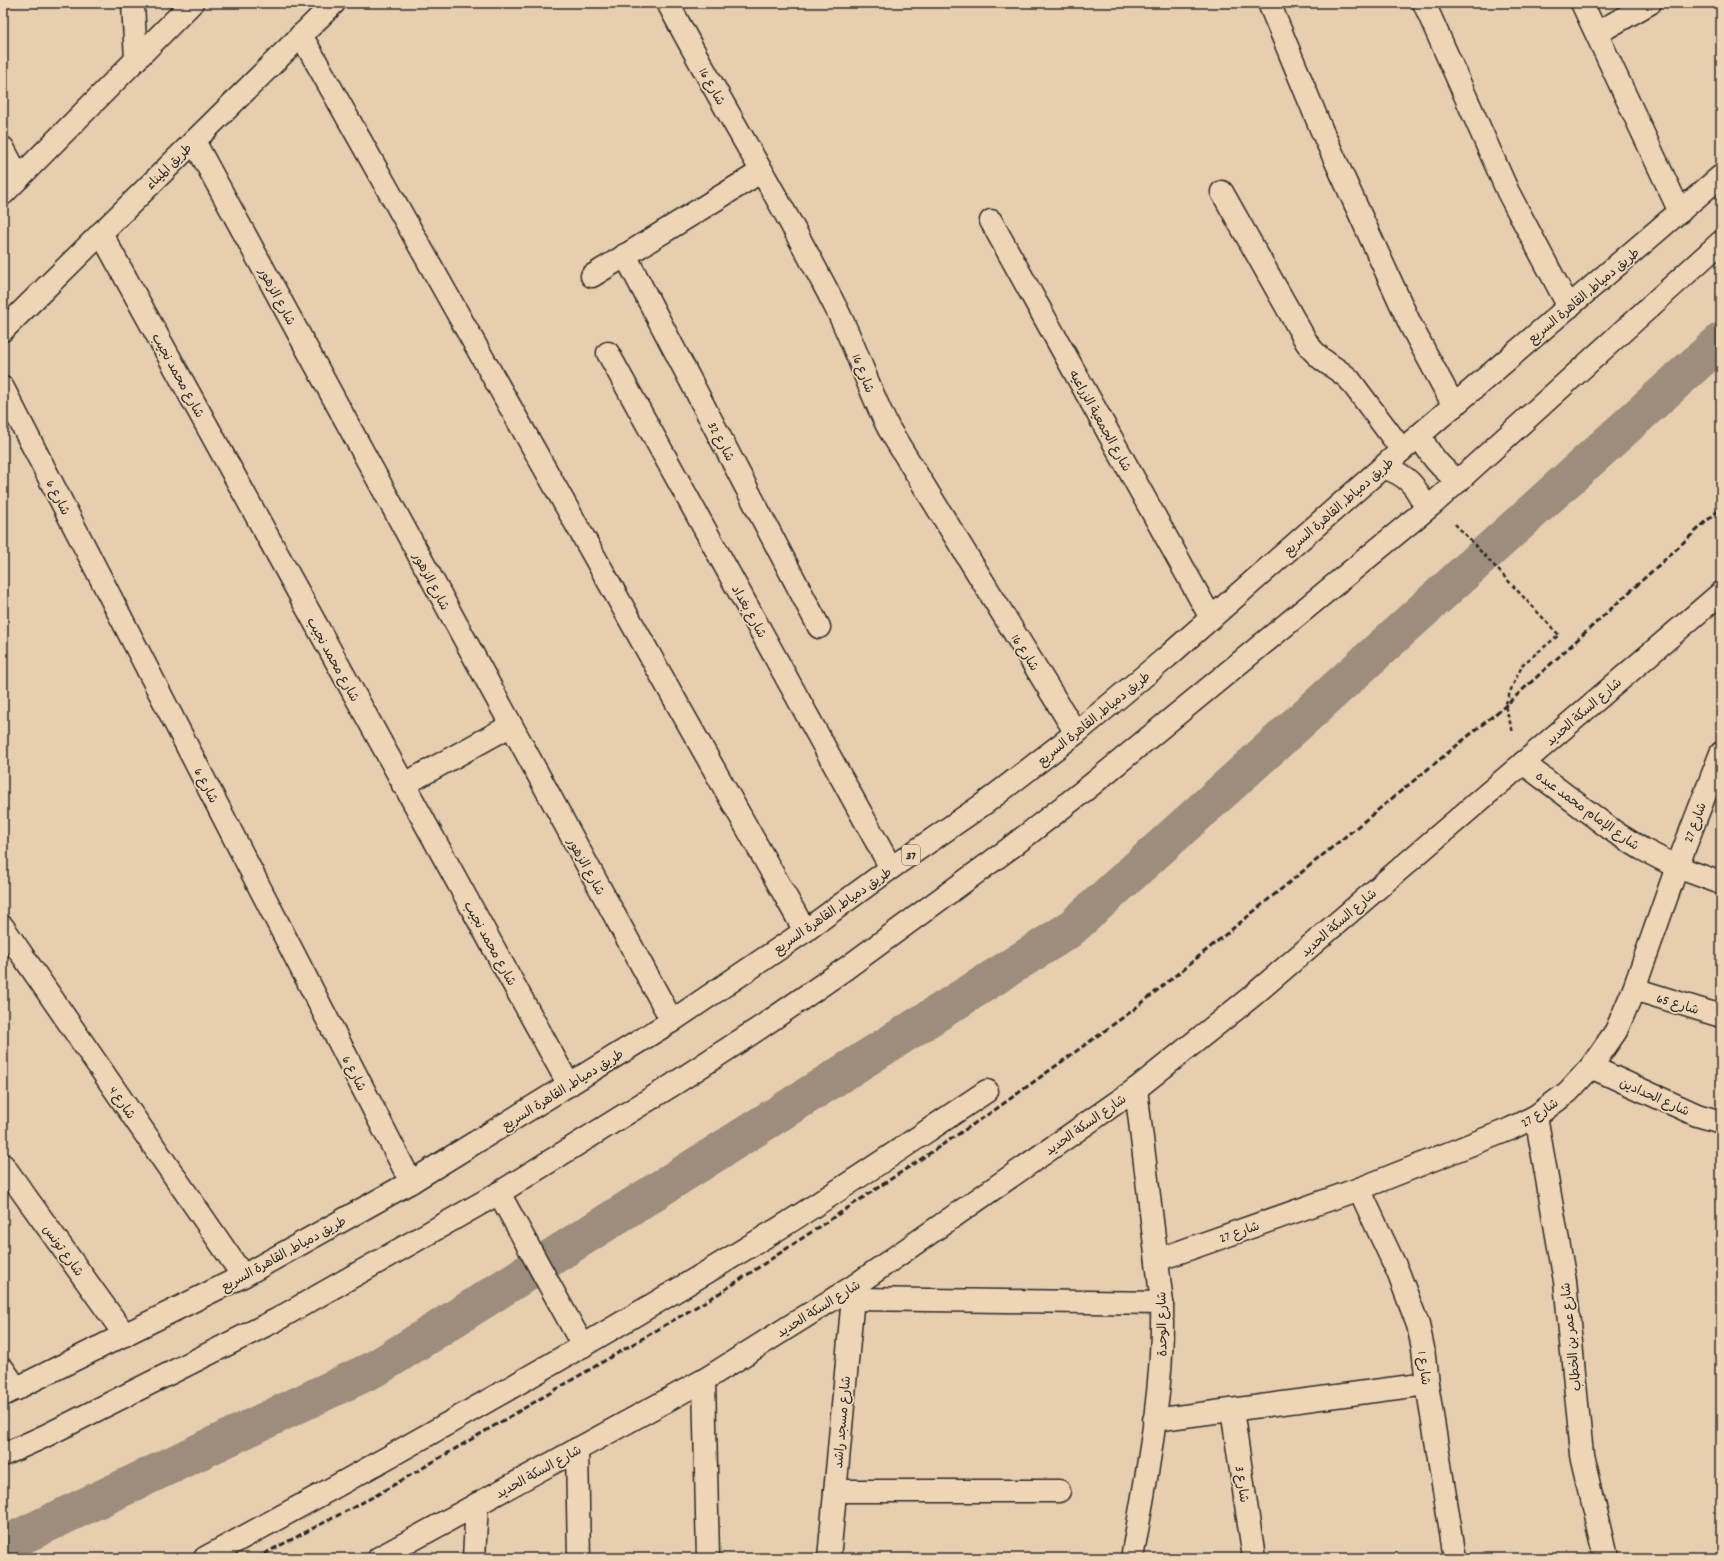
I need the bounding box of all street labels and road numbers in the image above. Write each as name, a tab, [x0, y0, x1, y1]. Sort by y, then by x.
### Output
street label: شارع 16	[693, 65, 729, 109]
street label: طريق الميناء	[142, 140, 197, 195]
street label: طريق دمياط, القاهرة السريع	[1525, 244, 1645, 349]
street label: شارع الزهور	[252, 264, 299, 329]
street label: شارع محمد نجيب	[146, 331, 208, 422]
street label: شارع 16	[846, 352, 878, 396]
street label: شارع الجمعية الزراعيه	[1063, 367, 1135, 476]
street label: شارع 32	[701, 419, 738, 465]
street label: طريق دمياط, القاهرة السريع	[1280, 455, 1399, 561]
street label: شارع 6	[40, 477, 74, 519]
street label: شارع الزهور	[406, 549, 453, 614]
street label: شارع بغداد	[725, 582, 770, 642]
street label: شارع محمد نجيب	[301, 615, 363, 706]
street label: شارع 16	[1005, 631, 1043, 675]
street label: طريق دمياط, القاهرة السريع	[1034, 668, 1155, 772]
street label: شارع السكة الحديد	[1542, 674, 1627, 751]
street label: شارع 6	[188, 765, 222, 807]
street label: شارع الإمام محمد عبده	[1531, 768, 1642, 856]
street label: شارع 27	[1680, 800, 1713, 846]
street label: شارع الزهور	[561, 834, 608, 899]
road number: 37	[902, 845, 920, 865]
street label: طريق دمياط, القاهرة السريع	[770, 864, 897, 960]
street label: شارع السكة الحديد	[1297, 885, 1382, 962]
street label: شارع محمد نجيب	[458, 899, 520, 990]
street label: شارع 65	[1654, 990, 1701, 1021]
street label: طريق دمياط, القاهرة السريع	[499, 1046, 628, 1136]
street label: شارع 6	[336, 1053, 370, 1095]
street label: شارع الحدادين	[1616, 1074, 1692, 1122]
street label: شارع 4	[103, 1083, 139, 1124]
street label: شارع السكة الحديد	[1042, 1091, 1131, 1161]
street label: شارع 27	[1518, 1095, 1563, 1133]
street label: طريق دمياط, القاهرة السريع	[218, 1213, 350, 1298]
street label: شارع 27	[1217, 1218, 1263, 1249]
street label: شارع تونس	[37, 1222, 87, 1281]
street label: شارع السكة الحديد	[774, 1277, 865, 1344]
street label: شارع عمر بن الخطاب	[1557, 1281, 1588, 1392]
street label: شارع الوحدة	[1153, 1291, 1174, 1357]
street label: شارع 1	[1411, 1350, 1434, 1386]
street label: شارع مسجد راشد	[830, 1375, 857, 1469]
street label: شارع السكة الحديد	[493, 1442, 586, 1505]
street label: شارع 3	[1229, 1465, 1252, 1504]

